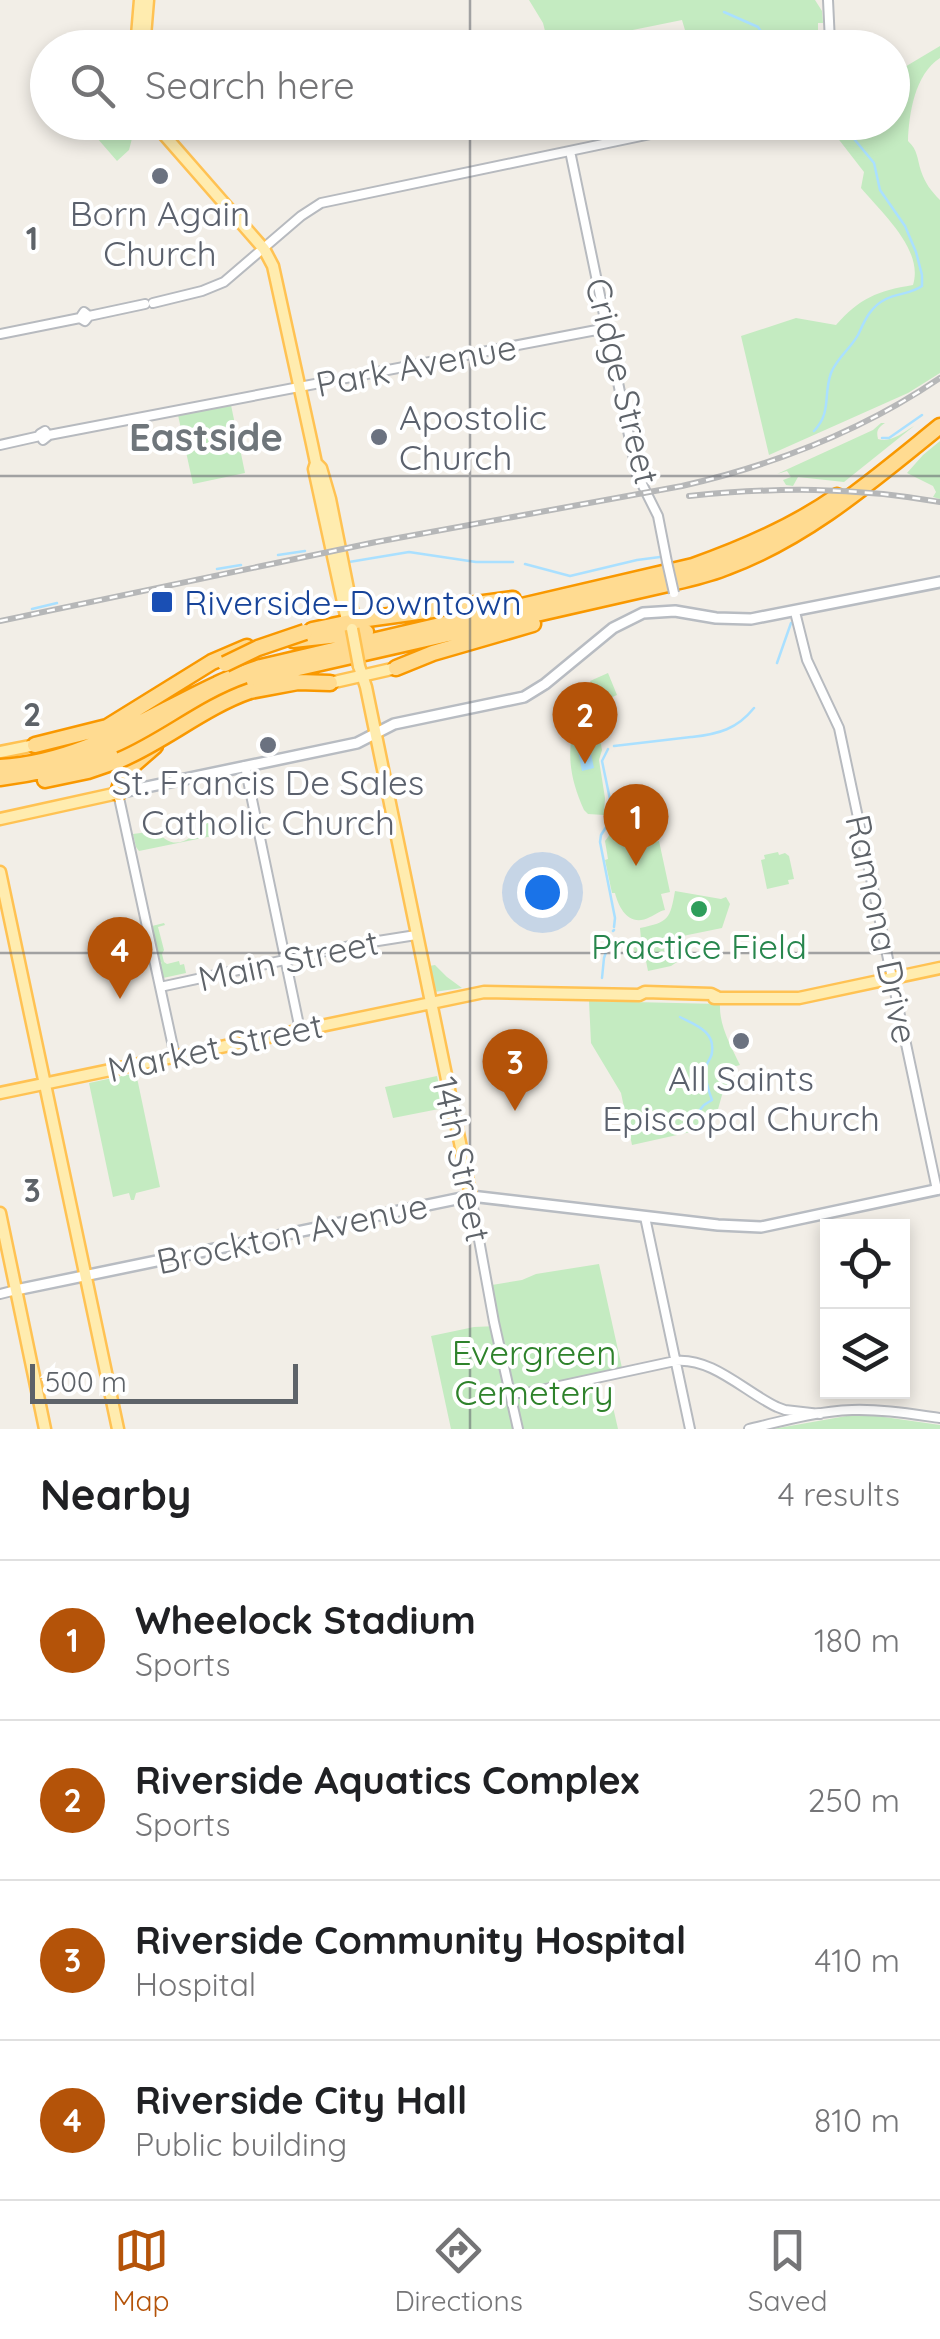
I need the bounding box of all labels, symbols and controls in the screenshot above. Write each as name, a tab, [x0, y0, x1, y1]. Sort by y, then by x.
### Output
search box	[30, 30, 910, 140]
icon: search	[65, 58, 120, 113]
text: Search here	[145, 61, 355, 109]
marker: Born Again Church	[149, 165, 171, 187]
place label: Born Again Church	[70, 191, 250, 275]
text: 1	[26, 218, 38, 258]
street label: Cridge Street	[576, 273, 670, 489]
street label: Park Avenue	[312, 324, 520, 406]
place label: Apostolic Church	[399, 395, 547, 479]
district label: Eastside	[129, 413, 283, 461]
marker: Apostolic Church	[368, 426, 390, 448]
place label: Riverside–Downtown	[184, 580, 522, 624]
marker: Riverside–Downtown	[149, 589, 175, 615]
pin: 2	[552, 682, 618, 764]
text: 2	[23, 694, 41, 734]
marker: St. Francis De Sales Catholic Church	[257, 734, 279, 756]
place label: St. Francis De Sales Catholic Church	[112, 760, 424, 844]
pin: 1	[604, 784, 668, 866]
street label: Ramona Drive	[836, 810, 928, 1048]
your location	[517, 867, 568, 918]
marker: Practice Field	[688, 898, 710, 920]
pin: 4	[88, 916, 152, 999]
street label: Main Street	[194, 919, 382, 1001]
place label: Practice Field	[591, 924, 807, 968]
street label: Market Street	[104, 1003, 326, 1091]
pin: 3	[482, 1028, 548, 1111]
marker: All Saints Episcopal Church	[730, 1030, 752, 1052]
place label: All Saints Episcopal Church	[602, 1056, 880, 1140]
street label: 14th Street	[423, 1072, 501, 1246]
text: 3	[23, 1170, 41, 1210]
street label: Brockton Avenue	[153, 1183, 431, 1283]
map controls	[820, 1219, 910, 1399]
button: locate	[820, 1219, 910, 1309]
button: layers	[820, 1309, 910, 1399]
park label: Evergreen Cemetery	[452, 1330, 616, 1414]
scale bar	[30, 1359, 298, 1404]
text: 500 m	[45, 1364, 127, 1399]
text: Nearby	[40, 1468, 191, 1521]
text: 4 results	[778, 1474, 900, 1514]
text: Wheelock Stadium	[135, 1596, 476, 1644]
text: 1	[66, 1620, 79, 1660]
text: 180 m	[814, 1620, 900, 1660]
text: Sports	[135, 1644, 231, 1684]
text: Riverside Aquatics Complex	[135, 1756, 639, 1804]
text: 2	[63, 1780, 82, 1820]
text: 250 m	[808, 1780, 900, 1820]
text: Sports	[135, 1804, 231, 1844]
text: Riverside Community Hospital	[135, 1916, 686, 1964]
text: 3	[64, 1940, 81, 1980]
text: 410 m	[815, 1940, 900, 1980]
text: Hospital	[135, 1964, 256, 2004]
text: Riverside City Hall	[135, 2076, 467, 2124]
text: 4	[63, 2100, 82, 2140]
text: 810 m	[814, 2100, 900, 2140]
text: Public building	[135, 2124, 347, 2164]
tab: Map	[112, 2223, 170, 2318]
tab: Directions	[394, 2223, 523, 2318]
tab: Saved	[748, 2223, 828, 2318]

